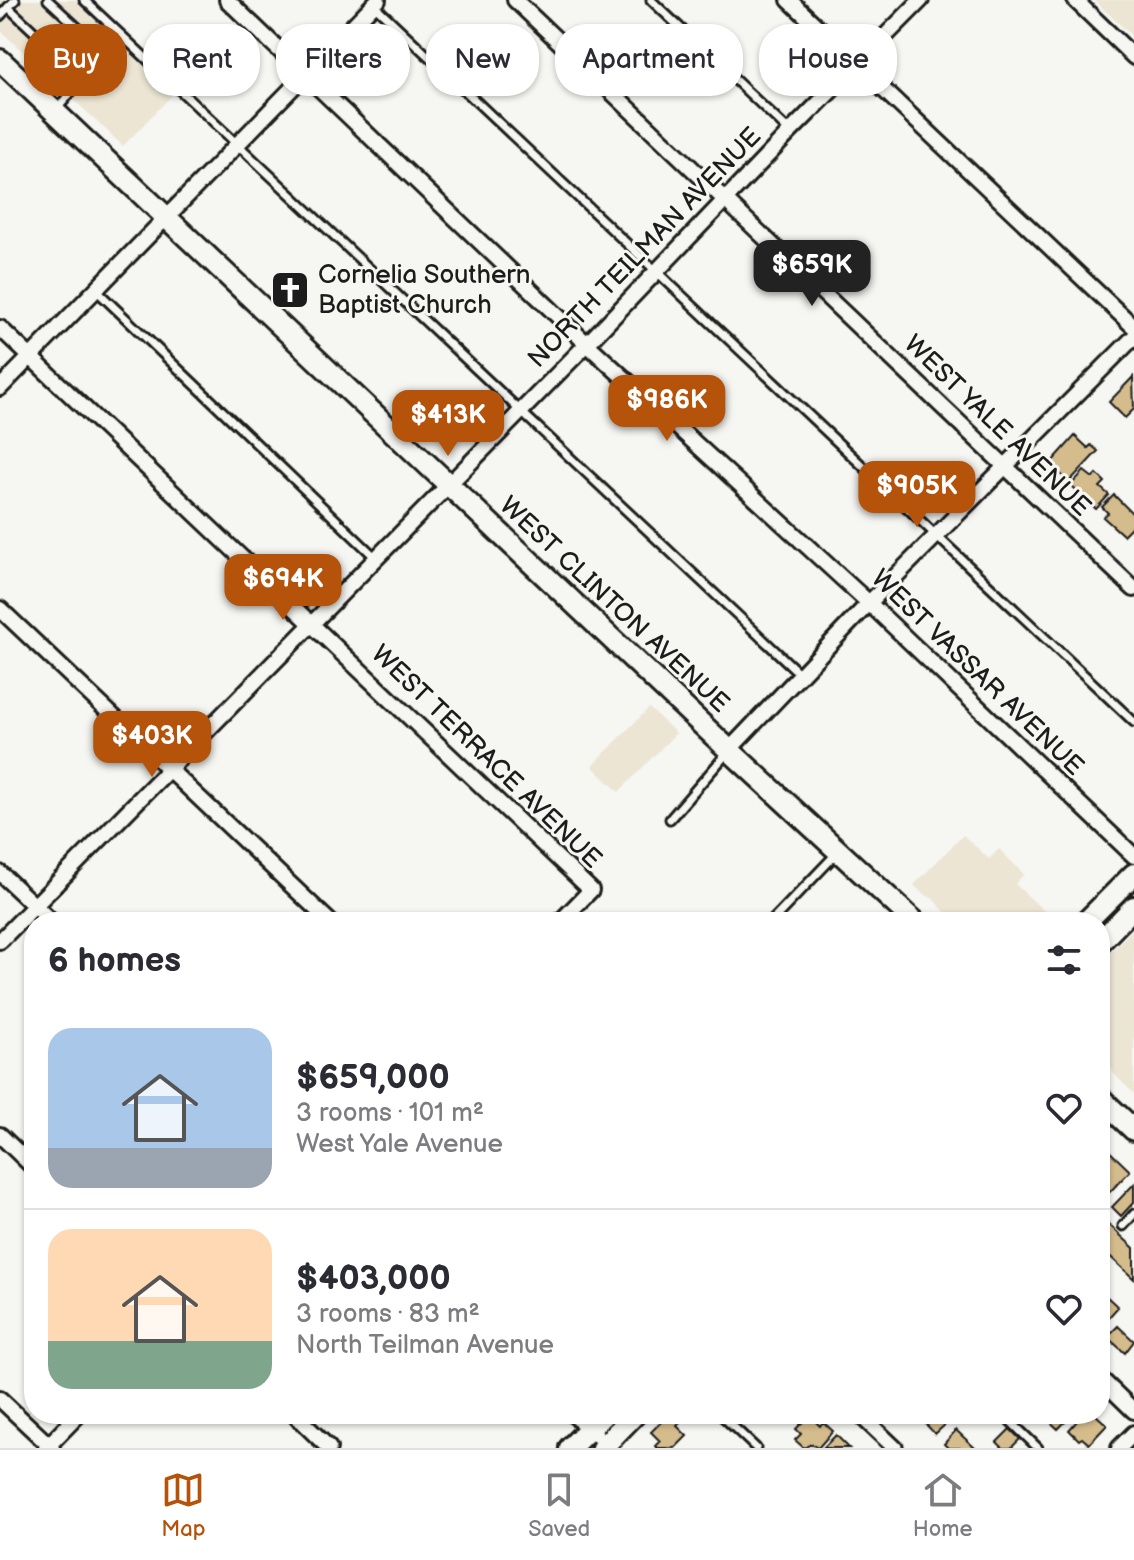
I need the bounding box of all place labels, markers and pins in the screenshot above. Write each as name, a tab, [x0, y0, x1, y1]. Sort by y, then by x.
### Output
pin: $659K	[756, 240, 868, 308]
place label: Cornelia Southern Baptist Church	[318, 260, 530, 321]
church icon: Cornelia Southern Baptist Church	[269, 269, 311, 311]
pin: $986K	[611, 375, 723, 443]
pin: $413K	[392, 390, 504, 458]
pin: $905K	[861, 461, 973, 529]
pin: $694K	[227, 554, 339, 622]
pin: $403K	[96, 711, 208, 779]

